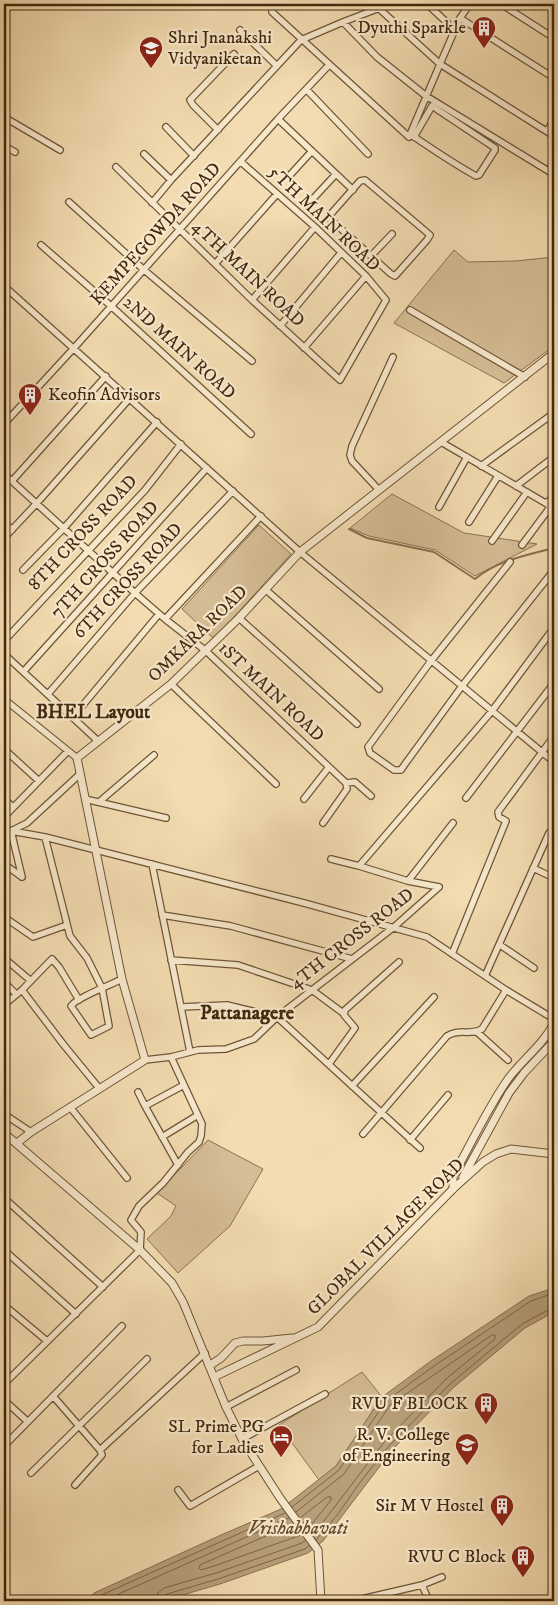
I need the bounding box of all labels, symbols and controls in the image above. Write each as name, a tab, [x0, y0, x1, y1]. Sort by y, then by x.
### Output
building icon: Dyuthi Sparkle	[471, 15, 497, 49]
place label: Dyuthi Sparkle	[357, 17, 466, 39]
place label: Shri Jnanakshi Vidyaniketan	[167, 27, 272, 70]
school or university icon: Shri Jnanakshi Vidyaniketan	[138, 35, 164, 69]
street label: KEMPEGOWDA ROAD	[86, 158, 226, 310]
street label: 5TH MAIN ROAD	[264, 162, 384, 276]
street label: 4TH MAIN ROAD	[187, 216, 309, 332]
street label: 2ND MAIN ROAD	[118, 292, 240, 404]
building icon: Keofin Advisors	[17, 382, 43, 416]
place label: Keofin Advisors	[48, 384, 160, 406]
street label: 8TH CROSS ROAD	[24, 471, 142, 595]
street label: 7TH CROSS ROAD	[46, 497, 164, 623]
street label: 6TH CROSS ROAD	[69, 518, 187, 644]
street label: OMKARA ROAD	[144, 581, 252, 687]
street label: 1ST MAIN ROAD	[213, 637, 329, 747]
district label: BHEL Layout	[36, 701, 151, 724]
street label: 4TH CROSS ROAD	[285, 884, 419, 994]
district label: Pattanagere	[200, 1001, 295, 1026]
street label: GLOBAL VILLAGE ROAD	[303, 1154, 469, 1320]
building icon: RVU F BLOCK	[473, 1391, 499, 1425]
place label: RVU F BLOCK	[351, 1393, 468, 1415]
place label: SL Prime PG for Ladies	[168, 1416, 264, 1459]
hotel icon: SL Prime PG for Ladies	[268, 1424, 294, 1458]
place label: R. V. College of Engineering	[342, 1424, 450, 1467]
school or university icon: R. V. College of Engineering	[454, 1432, 480, 1466]
building icon: Sir M V Hostel	[489, 1493, 515, 1527]
place label: Sir M V Hostel	[376, 1495, 485, 1517]
water label: Vrishabhavati	[248, 1517, 349, 1540]
building icon: RVU C Block	[510, 1544, 536, 1578]
place label: RVU C Block	[407, 1546, 506, 1568]

